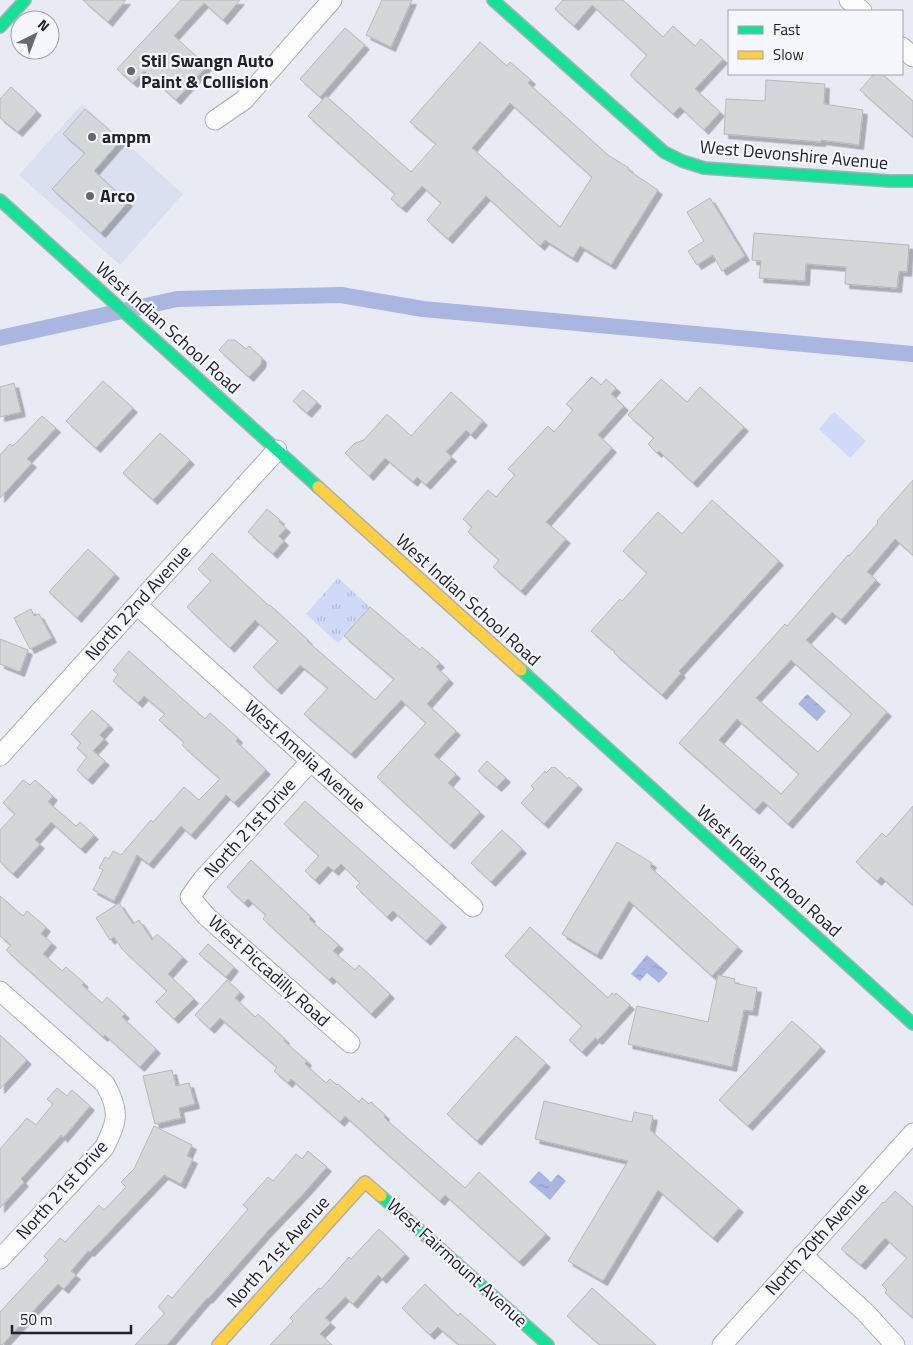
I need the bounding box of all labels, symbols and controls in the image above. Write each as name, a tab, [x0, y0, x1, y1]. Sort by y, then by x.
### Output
north arrow	[10, 10, 60, 60]
legend	[728, 10, 903, 75]
text: N	[33, 14, 55, 36]
text: Fast	[773, 18, 801, 41]
text: Slow	[773, 43, 804, 66]
place label: Stil Swangn Auto Paint & Collision	[141, 47, 274, 95]
marker: Stil Swangn Auto Paint & Collision	[125, 65, 137, 77]
place label: ampm	[102, 123, 151, 150]
marker: ampm	[86, 131, 98, 143]
street label: West Devonshire Avenue	[699, 133, 889, 176]
place label: Arco	[100, 182, 135, 209]
marker: Arco	[84, 190, 96, 202]
street label: West Indian School Road	[90, 255, 247, 400]
street label: West Indian School Road	[390, 527, 547, 672]
street label: North 22nd Avenue	[78, 539, 197, 666]
street label: West Amelia Avenue	[238, 694, 372, 818]
street label: North 21st Drive	[197, 772, 302, 883]
street label: West Indian School Road	[691, 798, 848, 943]
street label: West Piccadilly Road	[202, 908, 336, 1033]
street label: North 21st Drive	[9, 1134, 114, 1245]
street label: North 20th Avenue	[758, 1176, 875, 1301]
street label: North 21st Avenue	[220, 1190, 335, 1314]
street label: West Fairmount Avenue	[381, 1192, 534, 1333]
scale bar	[12, 1302, 131, 1334]
text: 50 m	[20, 1308, 53, 1331]

